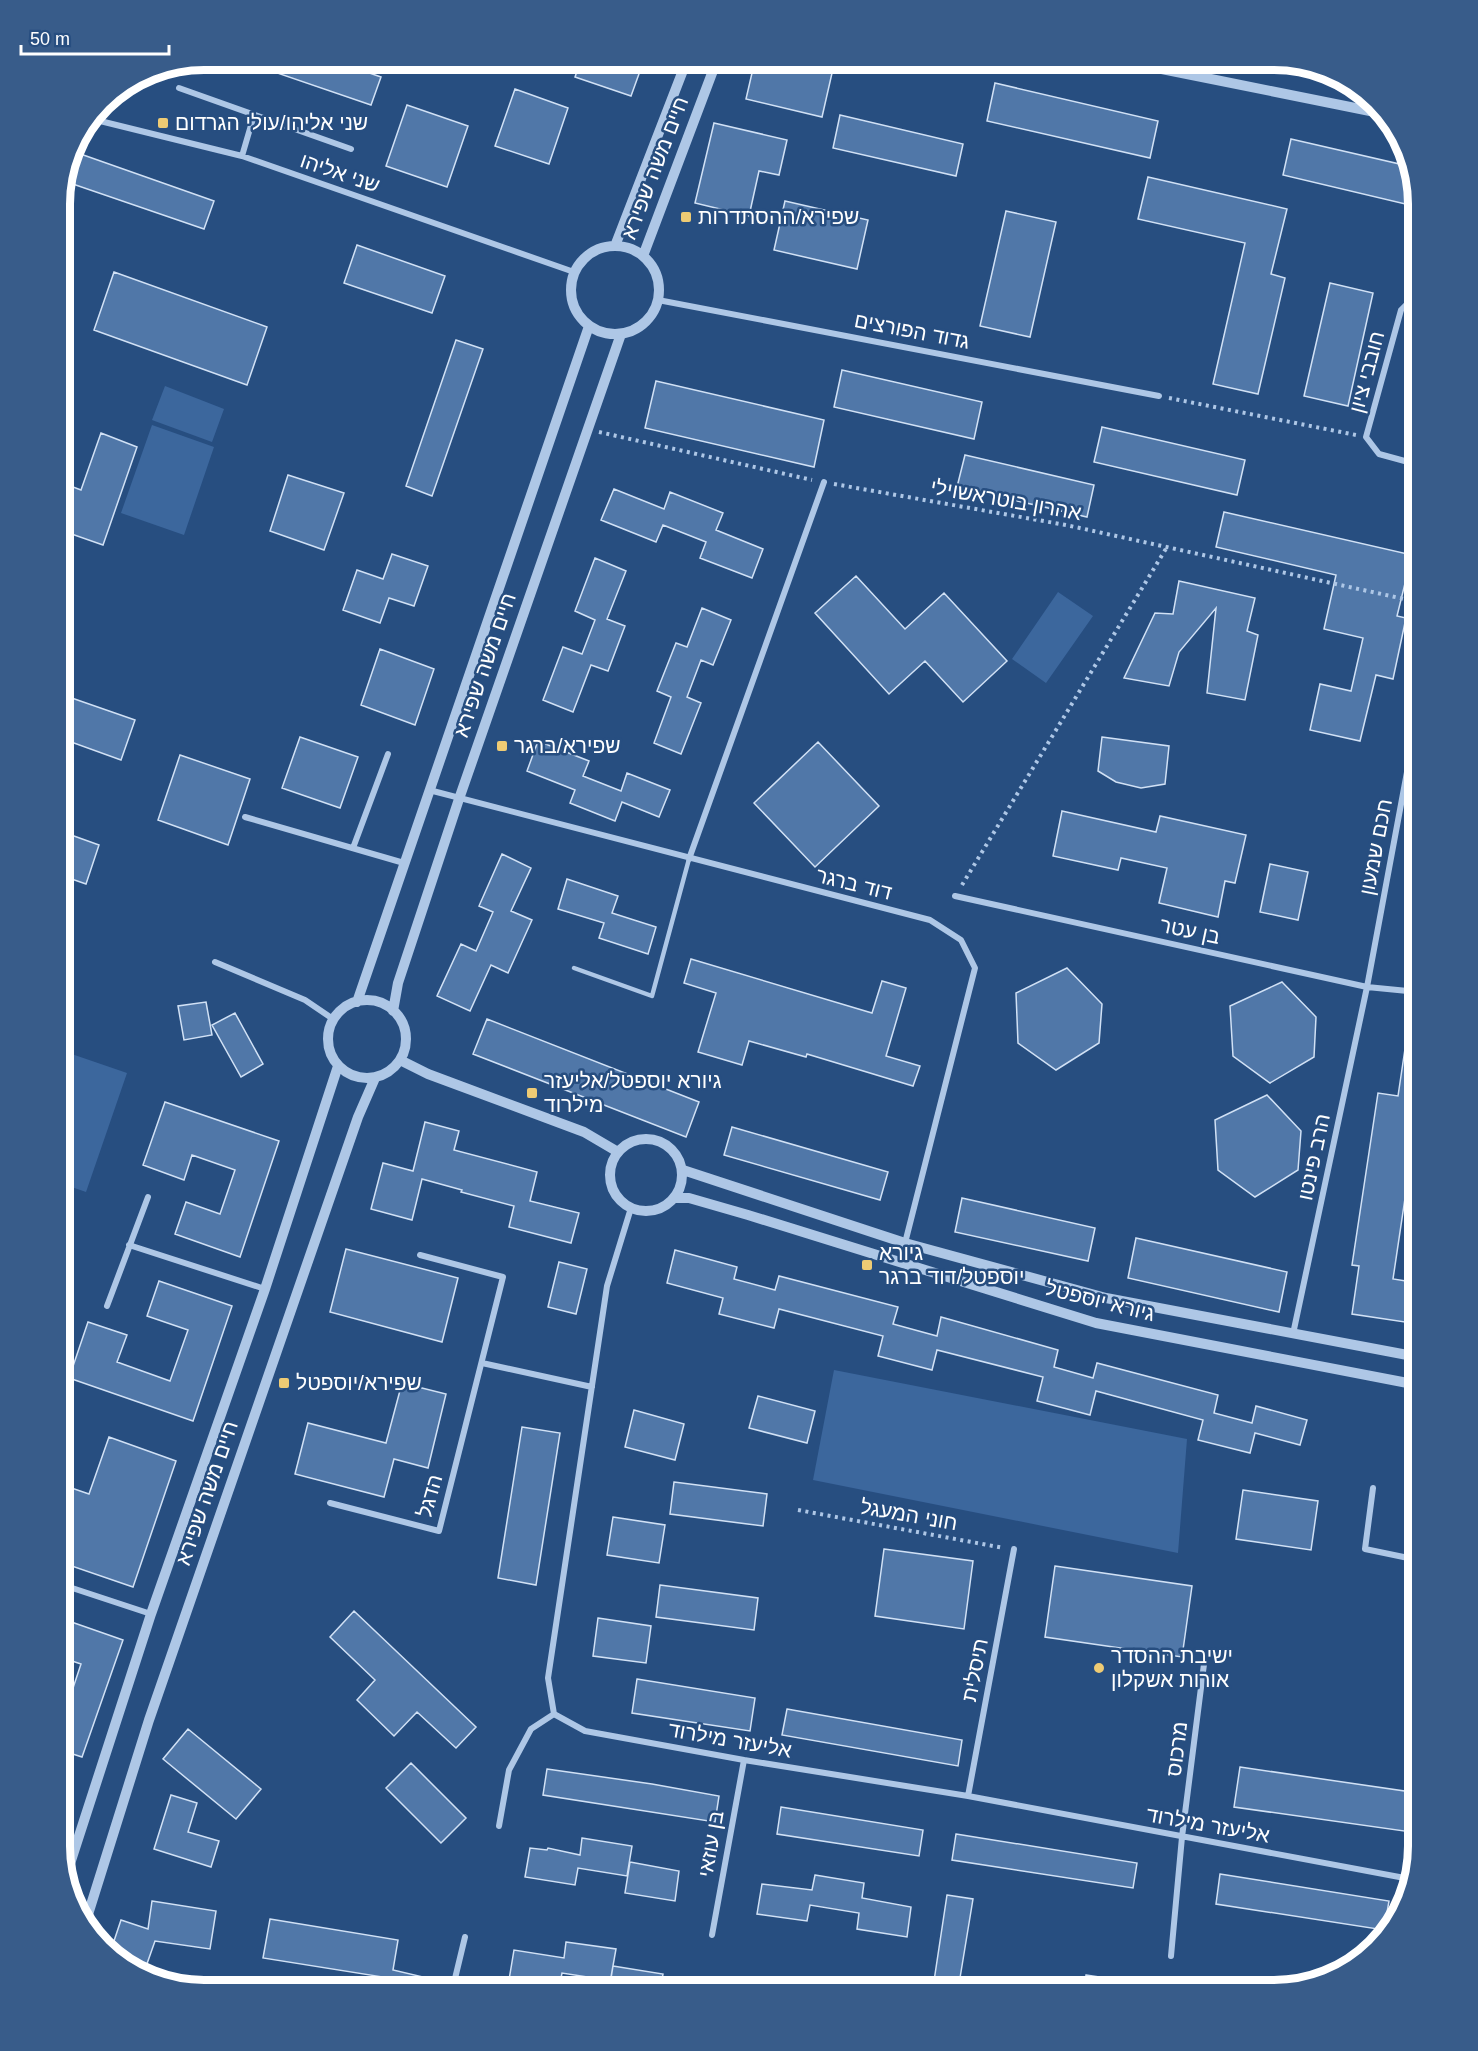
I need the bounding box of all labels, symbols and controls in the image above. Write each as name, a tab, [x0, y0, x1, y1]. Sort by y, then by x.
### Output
scale bar	[21, 18, 170, 56]
text: 50 m	[30, 29, 70, 49]
street label: חיים משה שפירא	[617, 93, 692, 242]
place label: שני אליהו/עולי הגרדום	[175, 111, 368, 134]
marker: שני אליהו/עולי הגרדום	[156, 116, 170, 130]
street label: שני אליהו	[297, 148, 383, 197]
place label: שפירא/ההסתדרות	[698, 205, 859, 228]
marker: שפירא/ההסתדרות	[679, 210, 693, 224]
street label: גדוד הפורצים	[852, 308, 972, 353]
street label: חובבי ציון	[1345, 329, 1388, 415]
street label: אהרון בוטראשוילי	[929, 475, 1083, 524]
street label: חיים משה שפירא	[449, 590, 520, 740]
place label: שפירא/ברגר	[514, 734, 621, 757]
marker: שפירא/ברגר	[495, 739, 509, 753]
street label: חכם שמעון	[1355, 797, 1396, 897]
street label: דוד ברגר	[814, 863, 895, 904]
street label: בן עטר	[1158, 913, 1222, 948]
place label: גיורא יוספטל/אליעזר מילרוד	[544, 1069, 722, 1116]
marker: גיורא יוספטל/אליעזר מילרוד	[525, 1086, 539, 1100]
street label: הרב פינטו	[1293, 1112, 1334, 1202]
place label: גיורא יוספטל/דוד ברגר	[879, 1241, 1024, 1288]
marker: גיורא יוספטל/דוד ברגר	[860, 1258, 874, 1272]
street label: גיורא יוספטל	[1043, 1276, 1157, 1325]
place label: שפירא/יוספטל	[296, 1371, 422, 1394]
marker: שפירא/יוספטל	[277, 1376, 291, 1390]
street label: חיים משה שפירא	[171, 1418, 242, 1568]
street label: הדגל	[412, 1472, 447, 1520]
street label: חוני המעגל	[859, 1495, 959, 1534]
street label: תיסלית	[957, 1636, 992, 1704]
place label: ישיבת ההסדר אורות אשקלון	[1111, 1644, 1233, 1691]
marker: ישיבת ההסדר אורות אשקלון	[1092, 1661, 1106, 1675]
street label: אליעזר מילרוד	[667, 1717, 794, 1762]
street label: מרכוס	[1162, 1720, 1191, 1778]
street label: אליעזר מילרוד	[1145, 1802, 1272, 1847]
street label: בן עוזאי	[693, 1809, 728, 1879]

